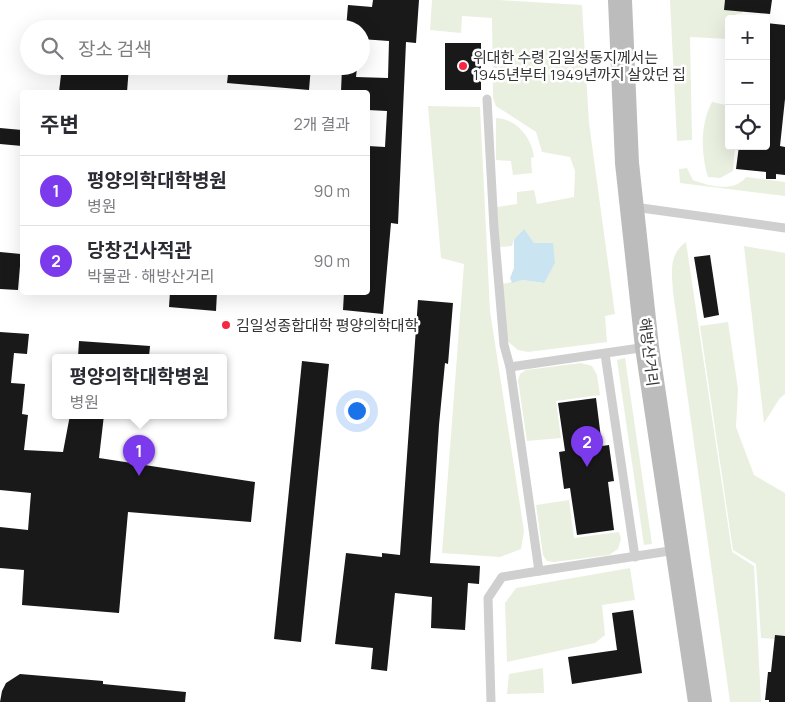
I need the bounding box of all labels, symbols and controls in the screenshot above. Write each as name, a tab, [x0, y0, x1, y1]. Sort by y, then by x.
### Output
map controls	[725, 15, 770, 150]
button: +	[725, 15, 770, 60]
search box	[20, 20, 370, 75]
icon: search	[38, 34, 66, 62]
text: 장소 검색	[78, 36, 152, 62]
place label: 위대한 수령 김일성동지께서는 1945년부터 1949년까지 살았던 집	[473, 47, 686, 85]
marker: 위대한 수령 김일성동지께서는 1945년부터 1949년까지 살았던 집	[457, 60, 469, 72]
button: −	[725, 60, 770, 105]
button: locate	[725, 105, 770, 150]
text: 주변	[40, 110, 79, 138]
text: 2개 결과	[294, 113, 350, 135]
text: 평양의학대학병원	[87, 167, 227, 193]
text: 1	[52, 180, 60, 202]
text: 90 m	[314, 180, 350, 202]
text: 병원	[87, 195, 116, 217]
text: 당창건사적관	[87, 237, 192, 263]
text: 2	[51, 250, 61, 272]
text: 90 m	[314, 250, 350, 272]
text: 박물관 · 해방산거리	[87, 265, 215, 287]
place label: 김일성종합대학 평양의학대학	[236, 315, 419, 336]
street label: 해방산거리	[634, 316, 664, 388]
marker: 김일성종합대학 평양의학대학	[220, 319, 232, 331]
popup	[52, 354, 227, 419]
text: 평양의학대학병원	[70, 363, 209, 389]
text: 병원	[70, 391, 99, 413]
your location	[344, 398, 370, 424]
pin: 2	[571, 426, 603, 467]
pin: 1	[123, 435, 155, 476]

